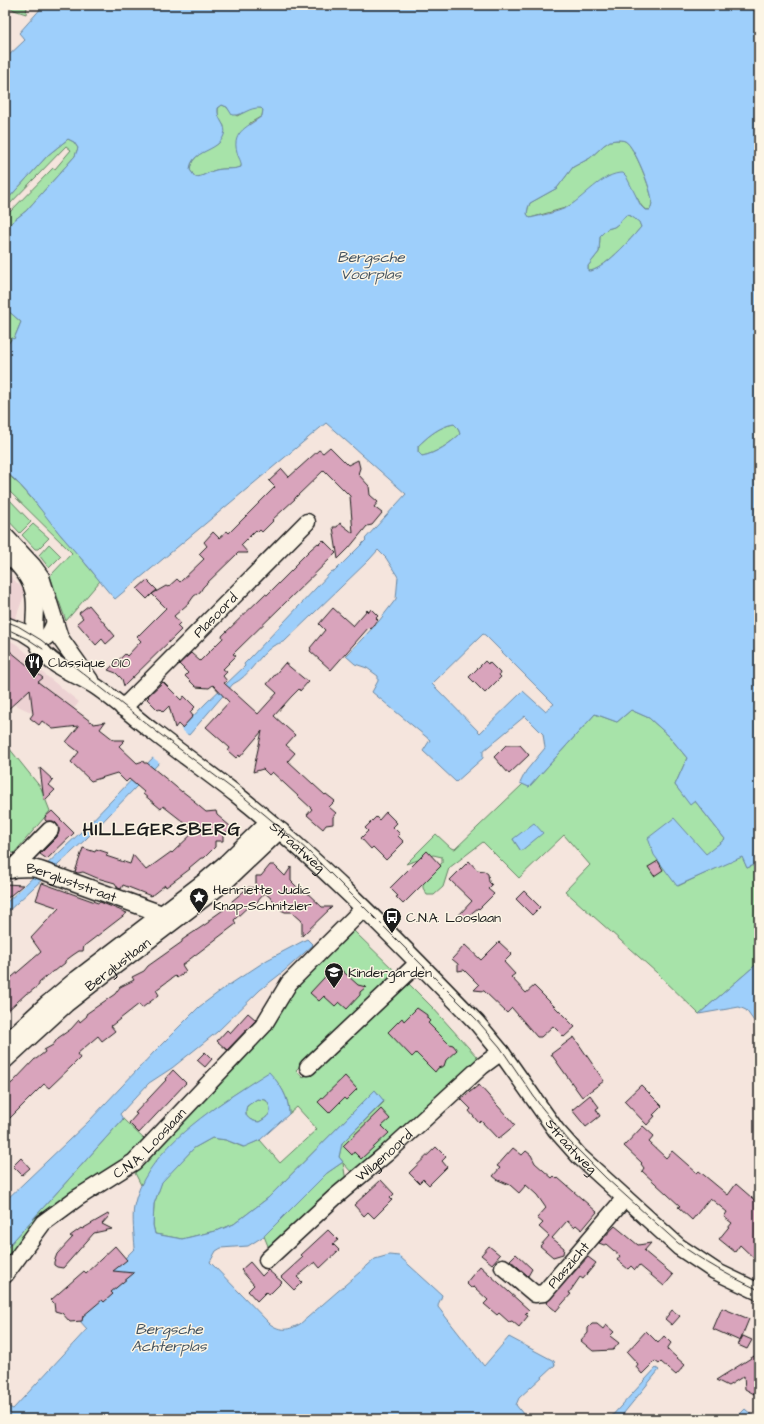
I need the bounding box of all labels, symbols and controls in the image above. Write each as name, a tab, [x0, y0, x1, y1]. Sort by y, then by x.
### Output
water label: Bergsche Voorplas	[337, 247, 406, 285]
street label: Plasoord	[189, 589, 243, 643]
restaurant icon: Classique 010	[23, 651, 45, 679]
place label: Classique 010	[48, 653, 131, 673]
district label: HILLEGERSBERG	[83, 817, 241, 842]
street label: Straatweg	[265, 817, 329, 877]
street label: Bergluststraat	[26, 859, 120, 908]
place label: Henriette Judic Knap-Schnitzler	[213, 880, 312, 916]
place icon: Henriette Judic Knap-Schnitzler	[188, 886, 210, 914]
bus stop icon: C.N.A. Looslaan	[381, 906, 403, 934]
place label: C.N.A. Looslaan	[406, 908, 501, 928]
street label: Berglustlaan	[81, 933, 155, 997]
school or university icon: Kindergarden	[323, 961, 345, 989]
place label: Kindergarden	[348, 963, 432, 983]
street label: C.N.A. Looslaan	[109, 1104, 191, 1184]
street label: Straatweg	[540, 1115, 601, 1179]
street label: Wilgenoord	[352, 1125, 417, 1187]
street label: Plaszicht	[543, 1237, 595, 1293]
water label: Bergsche Achterplas	[132, 1319, 208, 1357]

